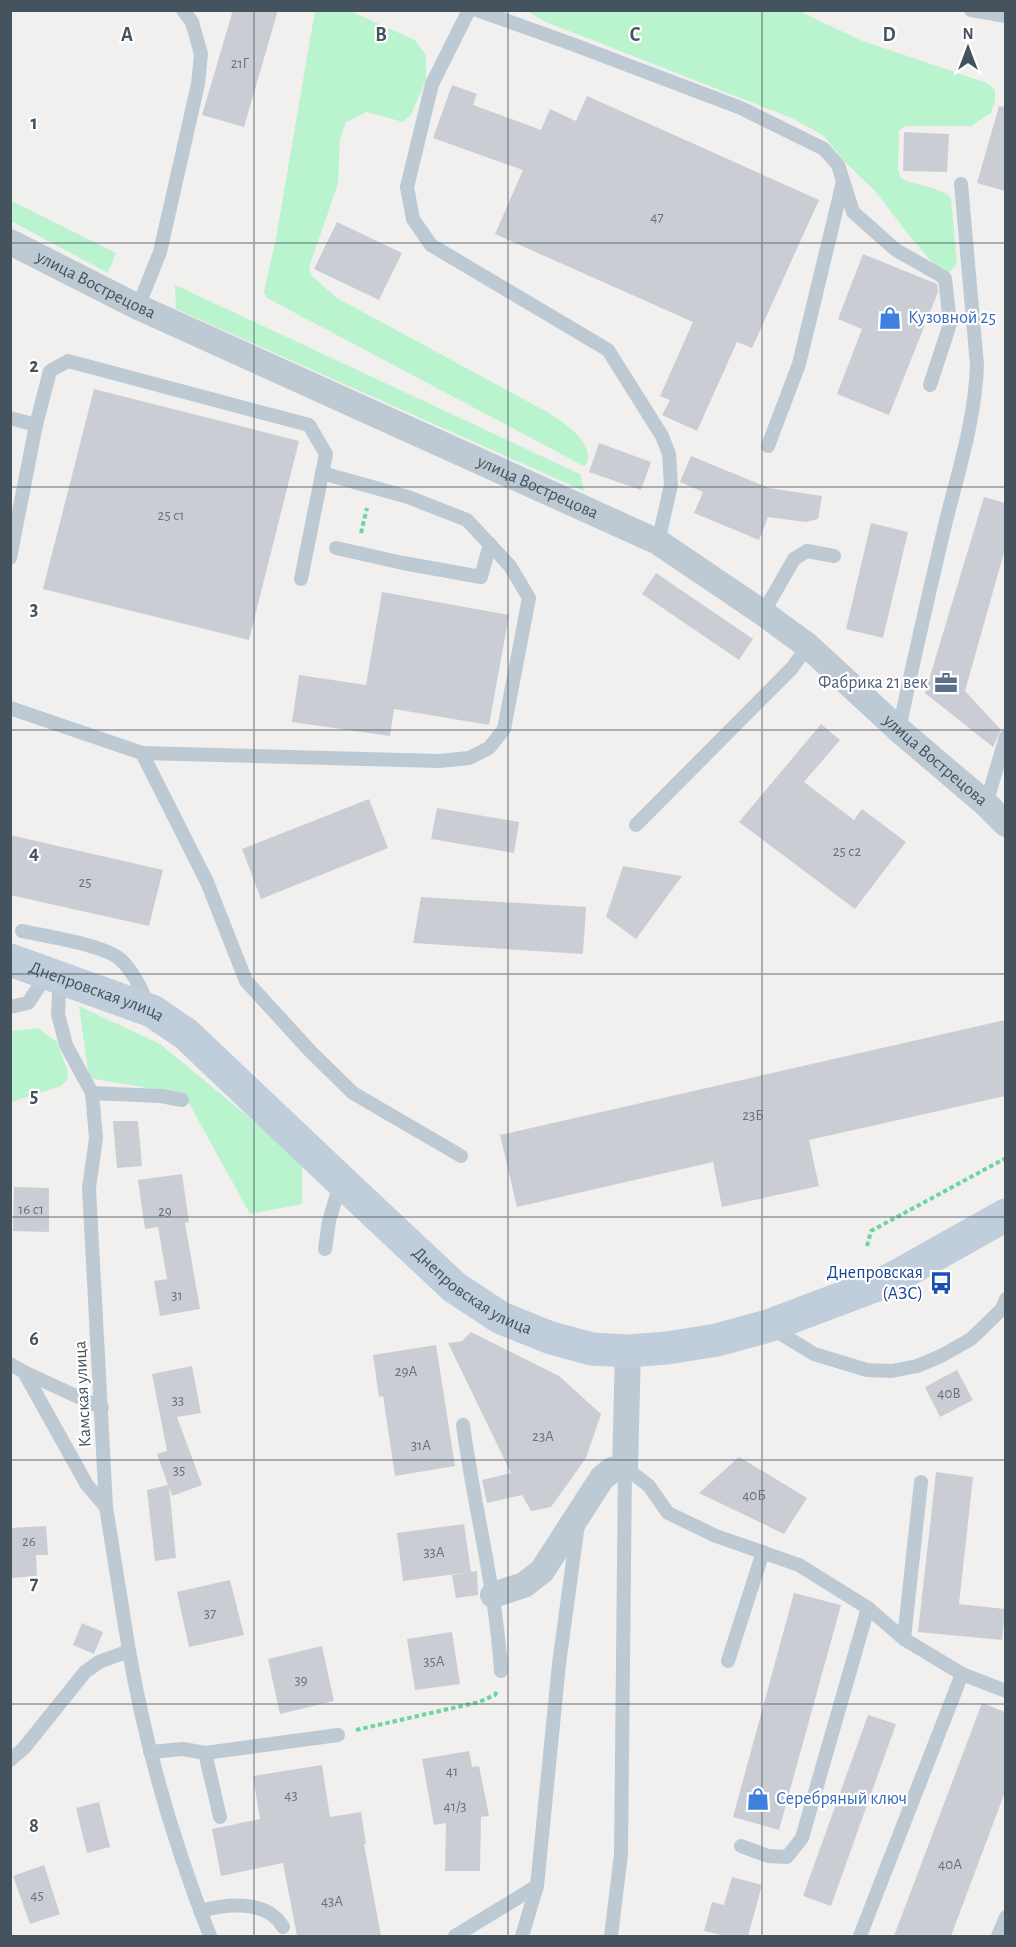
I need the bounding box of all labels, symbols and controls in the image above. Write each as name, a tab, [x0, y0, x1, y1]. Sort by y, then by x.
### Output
north arrow	[938, 18, 998, 78]
text: A	[121, 25, 133, 45]
text: B	[375, 25, 387, 45]
text: C	[630, 25, 641, 45]
text: D	[882, 25, 896, 45]
text: N	[962, 26, 974, 42]
house number: 21Г	[231, 56, 250, 71]
text: 1	[30, 113, 38, 133]
house number: 47	[650, 210, 664, 225]
street label: улица Вострецова	[32, 247, 158, 323]
shop icon: Кузовной 25	[877, 305, 903, 331]
place label: Кузовной 25	[908, 309, 996, 327]
text: 2	[29, 356, 39, 376]
street label: улица Вострецова	[473, 452, 601, 523]
house number: 25 с1	[158, 508, 184, 523]
text: 3	[30, 599, 38, 619]
office icon: Фабрика 21 век	[933, 670, 959, 696]
place label: Фабрика 21 век	[818, 673, 929, 692]
street label: улица Вострецова	[879, 711, 991, 810]
text: 4	[29, 843, 39, 863]
house number: 25 с2	[833, 844, 861, 859]
house number: 25	[78, 875, 92, 890]
street label: Днепровская улица	[27, 959, 167, 1025]
text: 5	[30, 1086, 38, 1106]
house number: 23Б	[742, 1108, 764, 1123]
house number: 16 с1	[18, 1202, 44, 1217]
house number: 29	[158, 1204, 172, 1219]
street label: Днепровская улица	[409, 1244, 534, 1338]
place label: Днепровская (АЗС)	[827, 1264, 923, 1303]
bus stop icon: Днепровская (АЗС)	[928, 1270, 954, 1296]
house number: 31	[171, 1288, 183, 1303]
text: 6	[29, 1329, 39, 1349]
street label: Камская улица	[71, 1340, 95, 1448]
house number: 29А	[395, 1364, 418, 1379]
house number: 40В	[937, 1386, 961, 1401]
house number: 33	[172, 1393, 184, 1408]
house number: 23А	[532, 1429, 554, 1444]
house number: 31А	[411, 1438, 431, 1453]
house number: 35	[173, 1463, 185, 1478]
house number: 40Б	[742, 1488, 766, 1503]
house number: 26	[22, 1534, 36, 1549]
house number: 33А	[423, 1545, 445, 1560]
text: 7	[30, 1573, 39, 1593]
house number: 37	[204, 1606, 216, 1621]
house number: 35А	[423, 1654, 445, 1669]
house number: 39	[294, 1673, 308, 1688]
house number: 41	[446, 1764, 458, 1779]
shop icon: Серебряный ключ	[745, 1786, 771, 1812]
house number: 43	[284, 1788, 298, 1803]
place label: Серебряный ключ	[776, 1789, 907, 1808]
house number: 41/3	[444, 1799, 466, 1814]
text: 8	[29, 1816, 39, 1836]
house number: 40А	[938, 1857, 962, 1872]
house number: 45	[30, 1888, 44, 1903]
house number: 43А	[321, 1894, 343, 1909]

